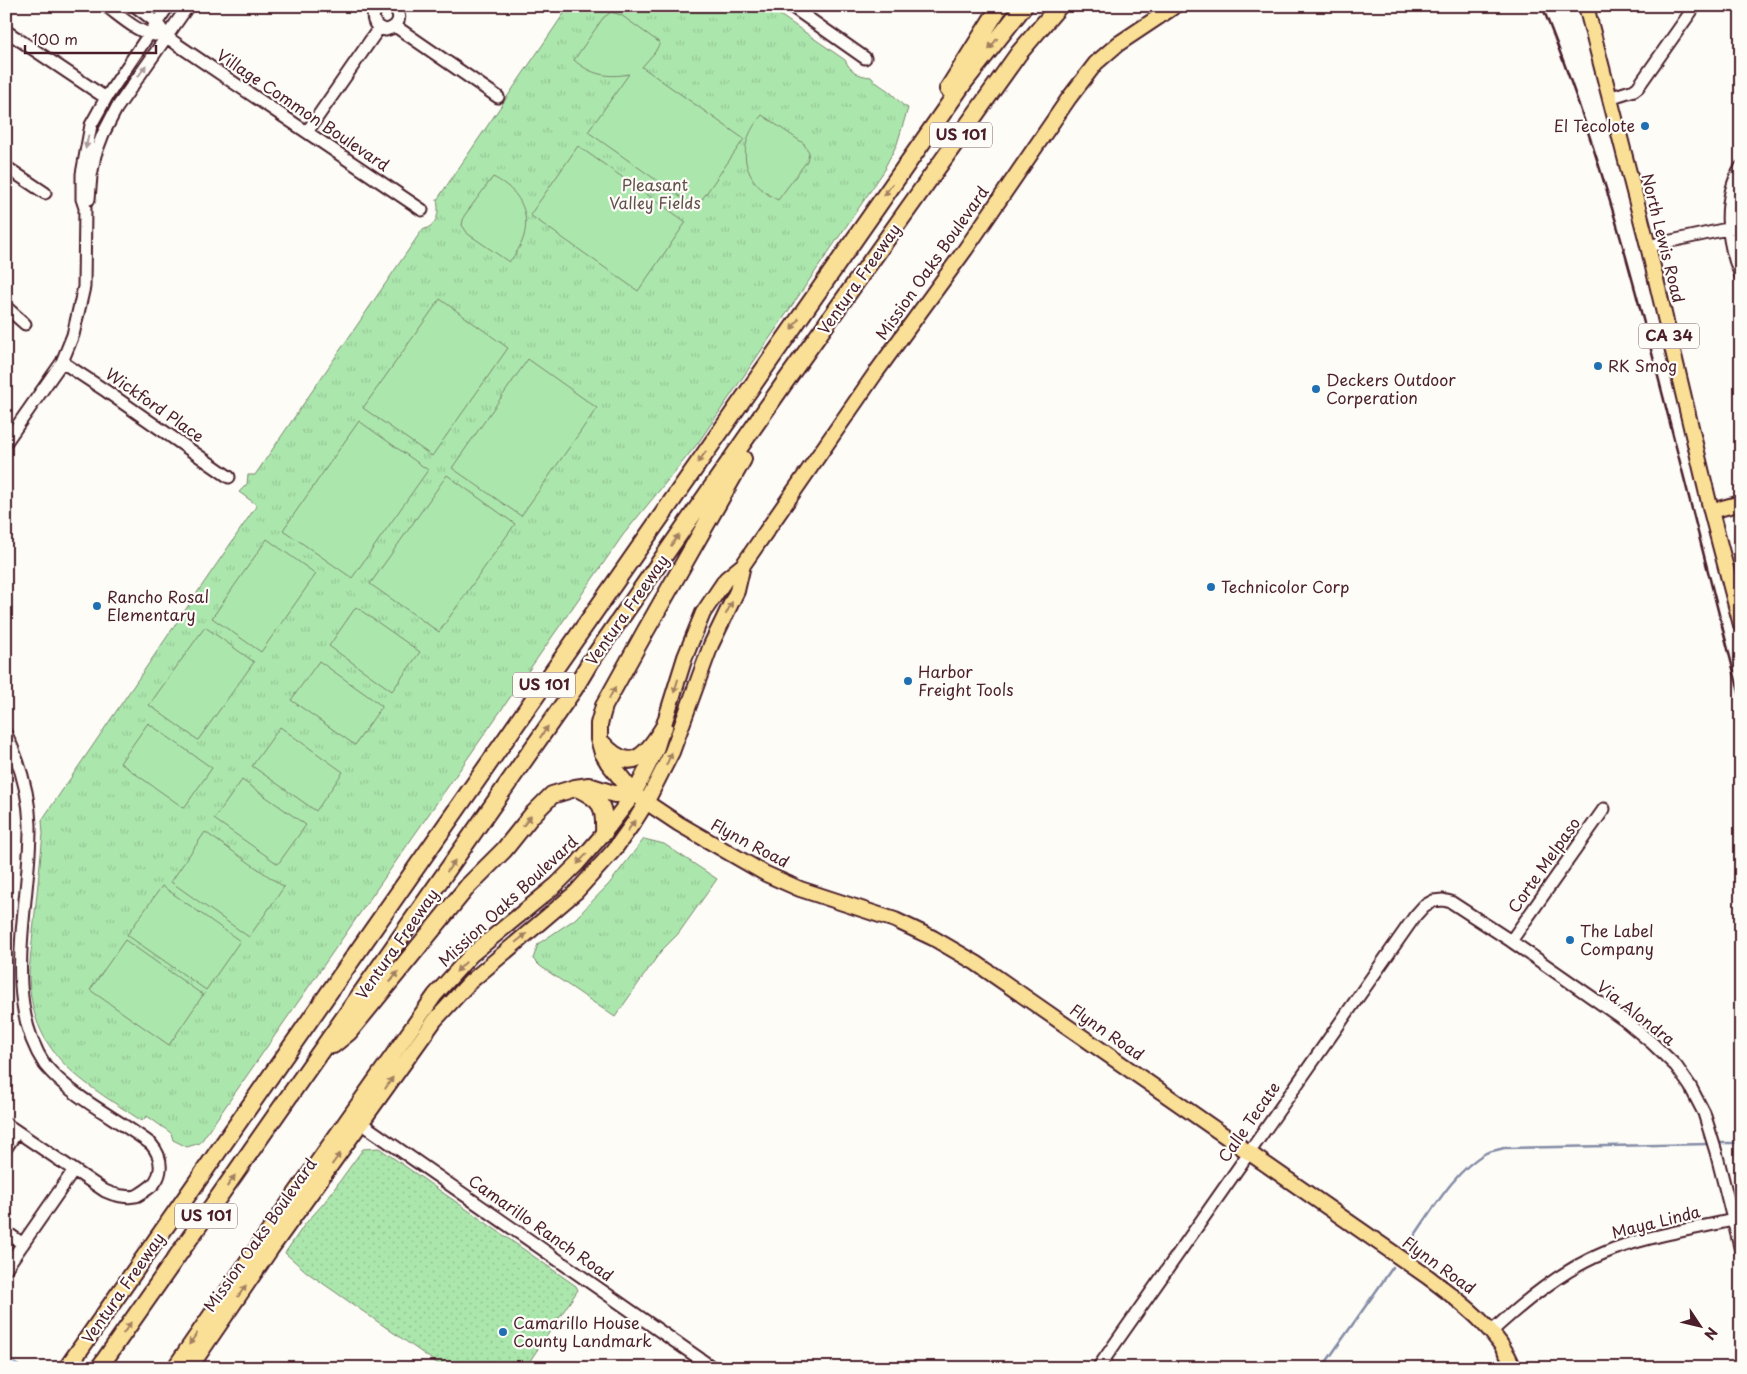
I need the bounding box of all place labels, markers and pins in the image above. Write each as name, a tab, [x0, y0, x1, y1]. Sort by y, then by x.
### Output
place label: El Tecolote	[1554, 113, 1635, 137]
marker: El Tecolote	[1639, 120, 1651, 132]
place label: RK Smog	[1608, 353, 1677, 377]
marker: RK Smog	[1592, 360, 1604, 372]
place label: Deckers Outdoor Corperation	[1326, 367, 1456, 409]
marker: Deckers Outdoor Corperation	[1310, 383, 1322, 395]
place label: Technicolor Corp	[1221, 574, 1349, 598]
marker: Technicolor Corp	[1205, 581, 1217, 593]
place label: Rancho Rosal Elementary	[107, 584, 209, 626]
marker: Rancho Rosal Elementary	[91, 600, 103, 612]
place label: Harbor Freight Tools	[918, 659, 1014, 701]
marker: Harbor Freight Tools	[902, 675, 914, 687]
place label: The Label Company	[1580, 918, 1654, 960]
marker: The Label Company	[1564, 934, 1576, 946]
place label: Camarillo House County Landmark	[513, 1310, 652, 1352]
marker: Camarillo House County Landmark	[497, 1326, 509, 1338]

